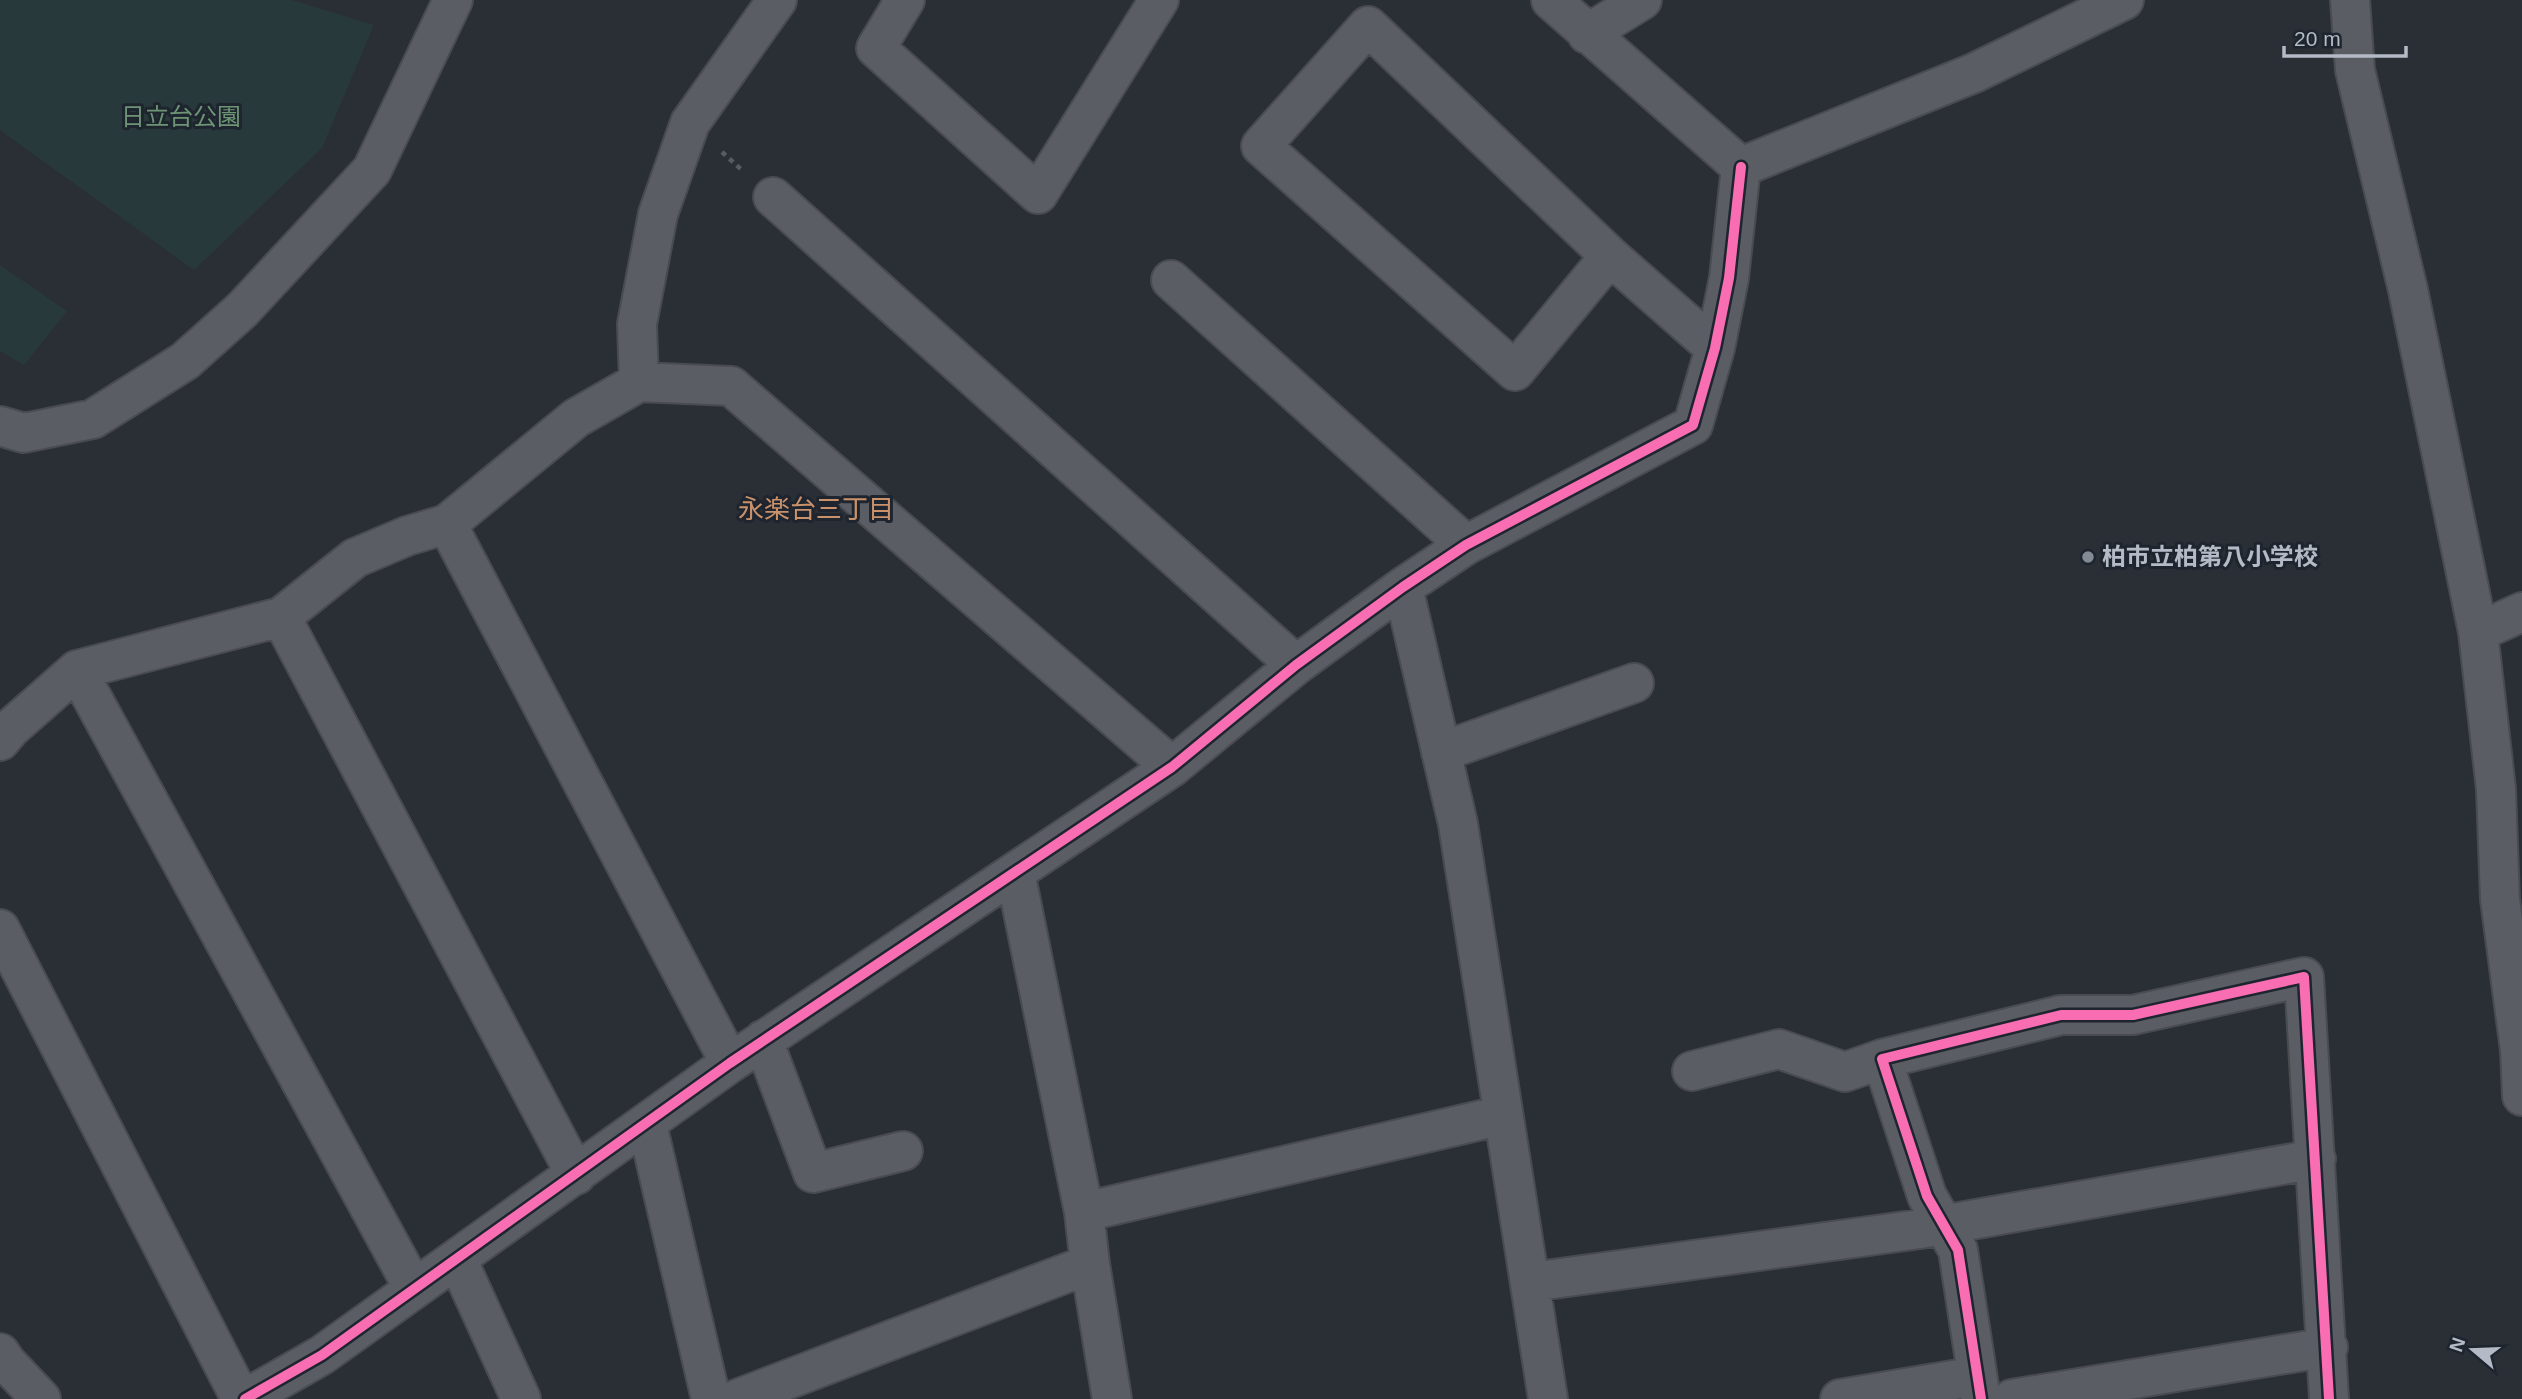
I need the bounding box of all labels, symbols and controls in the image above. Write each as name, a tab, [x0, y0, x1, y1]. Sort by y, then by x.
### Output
scale bar	[2284, 14, 2406, 58]
text: 20 m	[2294, 27, 2341, 50]
park label: 日立台公園	[121, 103, 241, 130]
district label: 永楽台三丁目	[738, 494, 894, 524]
place label: 柏市立柏第八小学校	[2102, 543, 2318, 570]
marker: 柏市立柏第八小学校	[2080, 549, 2096, 565]
north arrow	[2438, 1315, 2508, 1385]
text: N	[2445, 1335, 2470, 1355]

